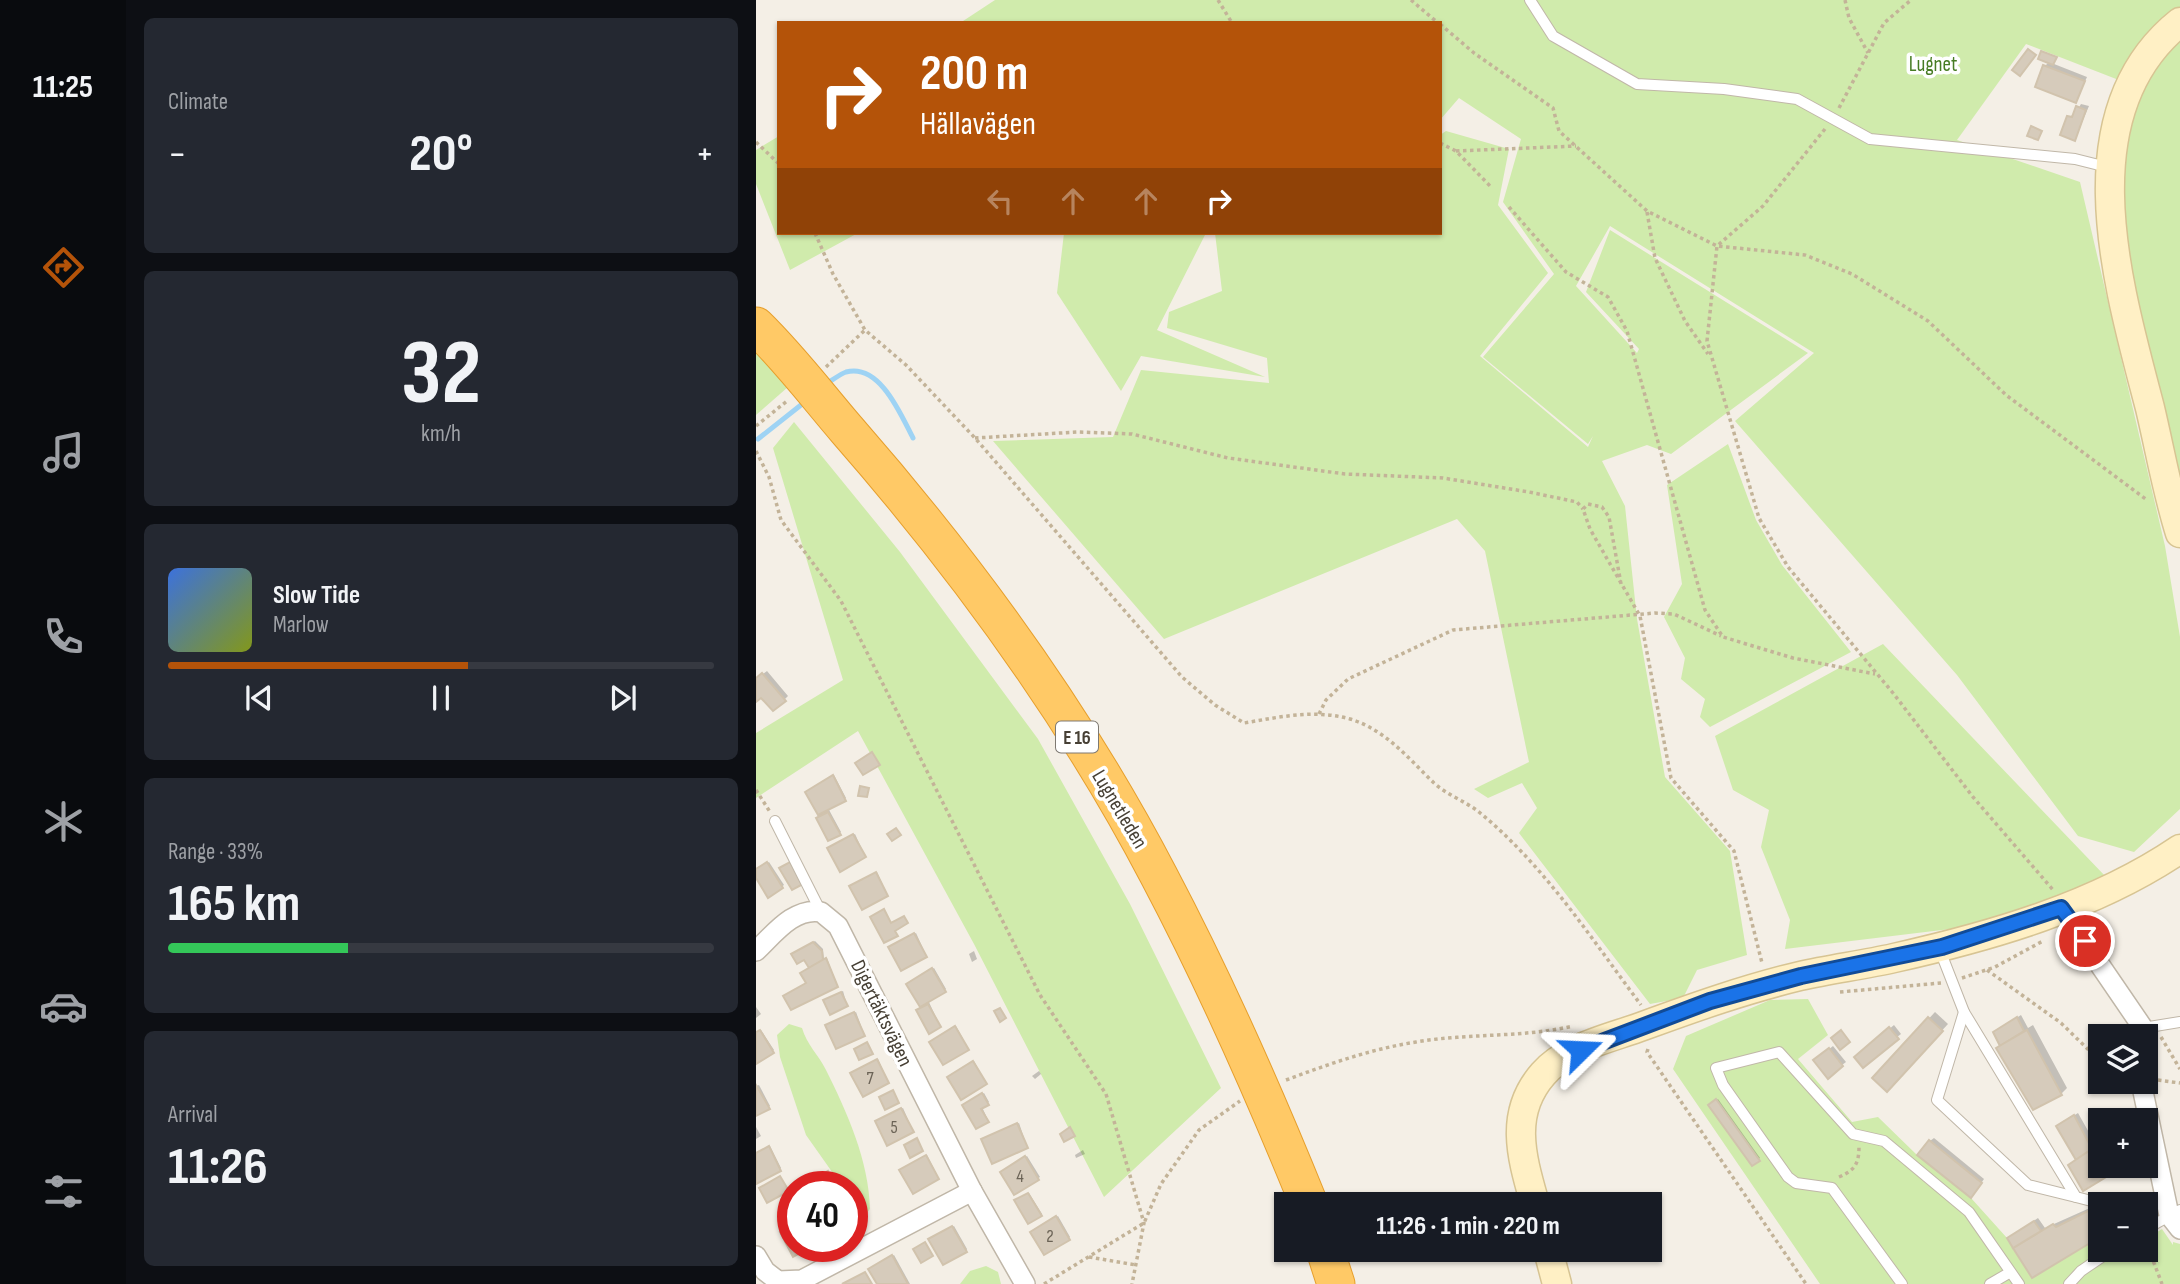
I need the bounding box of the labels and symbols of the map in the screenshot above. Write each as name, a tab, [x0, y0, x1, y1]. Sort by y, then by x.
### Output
park label: Lugnet	[1909, 52, 1957, 77]
road number: E 16	[1056, 722, 1098, 752]
street label: Lugnetleden	[1086, 765, 1153, 853]
pin	[2055, 911, 2115, 971]
street label: Digertäktsvägen	[845, 956, 918, 1070]
position arrow	[1544, 1013, 1618, 1087]
house number: 7	[866, 1068, 874, 1089]
house number: 5	[890, 1117, 898, 1138]
house number: 4	[1016, 1166, 1024, 1187]
speed limit sign: 40	[777, 1171, 868, 1262]
house number: 2	[1046, 1226, 1054, 1247]

